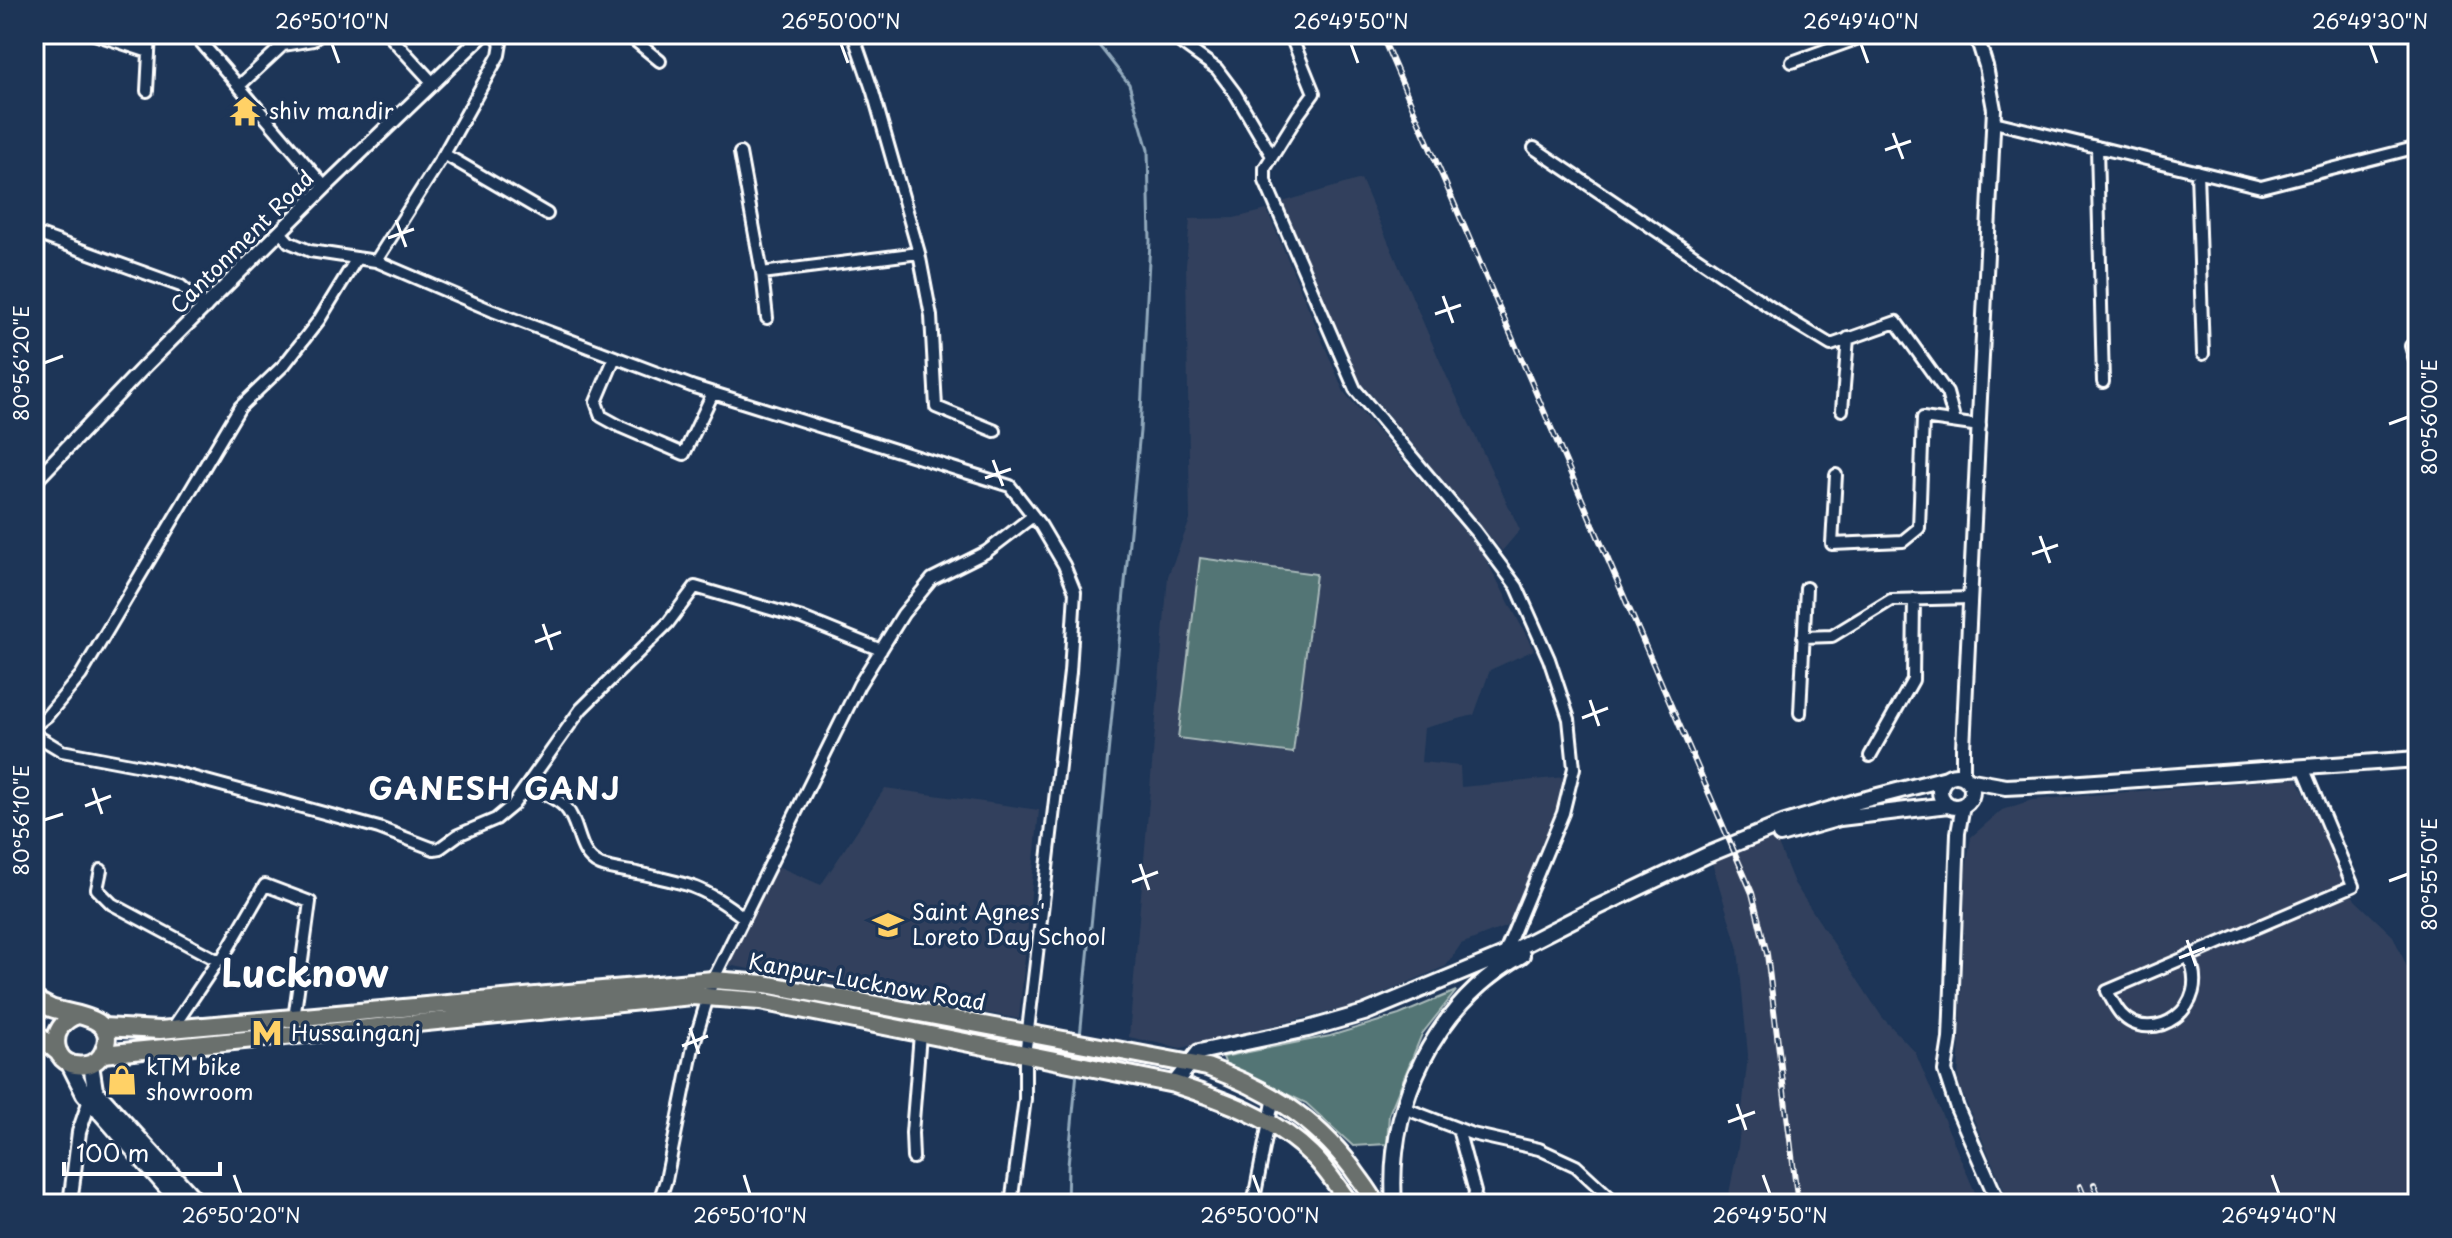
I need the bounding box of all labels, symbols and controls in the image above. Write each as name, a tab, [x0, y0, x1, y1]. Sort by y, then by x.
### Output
text: 26°50'10"N	[275, 6, 389, 36]
text: 26°50'00"N	[781, 6, 901, 36]
text: 26°49'50"N	[1293, 6, 1409, 36]
text: 26°49'40"N	[1803, 6, 1919, 36]
text: 26°49'30"N	[2312, 6, 2428, 36]
place label: shiv mandir	[269, 93, 394, 126]
temple icon: shiv mandir	[228, 94, 262, 128]
street label: Cantonment Road	[161, 161, 321, 321]
text: 80°56'20"E	[6, 305, 36, 421]
text: 80°56'00"E	[2414, 359, 2444, 475]
text: 80°56'10"E	[6, 765, 36, 875]
district label: GANESH GANJ	[368, 765, 622, 810]
text: 80°55'50"E	[2414, 817, 2444, 931]
place label: Saint Agnes' Loreto Day School	[912, 894, 1106, 952]
school or university icon: Saint Agnes' Loreto Day School	[871, 908, 905, 942]
district label: Lucknow	[221, 943, 389, 1000]
street label: Kanpur-Lucknow Road	[746, 943, 988, 1018]
place label: Hussainganj	[291, 1015, 420, 1048]
metro station icon: Hussainganj	[250, 1016, 284, 1050]
place label: kTM bike showroom	[146, 1049, 254, 1107]
shop icon: kTM bike showroom	[105, 1063, 139, 1097]
scale bar	[64, 1126, 220, 1176]
text: 100 m	[76, 1134, 149, 1170]
text: 26°50'20"N	[181, 1200, 301, 1230]
text: 26°50'10"N	[693, 1200, 807, 1230]
text: 26°50'00"N	[1200, 1200, 1320, 1230]
text: 26°49'50"N	[1712, 1200, 1828, 1230]
text: 26°49'40"N	[2221, 1200, 2337, 1230]

